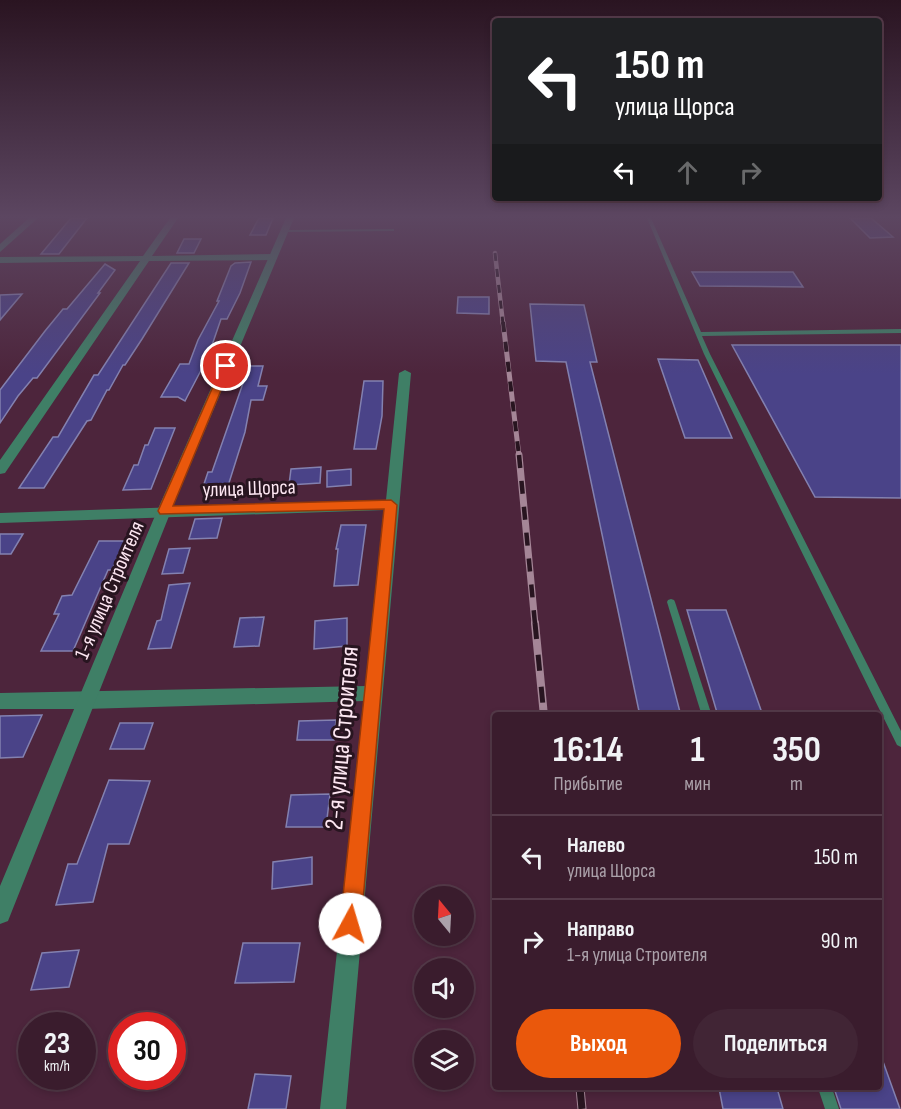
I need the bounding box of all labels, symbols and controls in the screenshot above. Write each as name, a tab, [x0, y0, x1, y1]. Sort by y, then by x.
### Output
text: 150 m	[615, 40, 704, 91]
icon: left	[516, 42, 594, 120]
text: улица Щорса	[615, 91, 735, 123]
icon: left	[608, 156, 641, 189]
icon: ahead	[671, 156, 704, 189]
icon: right	[734, 156, 767, 189]
pin	[200, 340, 251, 391]
icon: arrive	[209, 349, 242, 382]
street label: улица Щорса	[202, 474, 296, 503]
street label: 1-я улица Строителя	[69, 518, 150, 663]
street label: 2-я улица Строителя	[319, 645, 366, 831]
text: 16:14	[553, 729, 623, 772]
text: 1	[691, 729, 705, 772]
text: 350	[772, 729, 821, 772]
text: Прибытие	[554, 772, 623, 796]
text: мин	[684, 772, 711, 796]
text: m	[790, 772, 803, 796]
text: Налево	[567, 832, 625, 859]
icon: left	[516, 841, 549, 874]
text: 150 m	[814, 844, 858, 871]
text: улица Щорса	[567, 859, 656, 883]
north arrow	[414, 886, 474, 946]
map controls	[414, 886, 474, 1090]
position arrow	[318, 892, 382, 956]
text: Направо	[567, 916, 634, 943]
icon: right	[516, 925, 549, 958]
text: 90 m	[821, 928, 858, 955]
text: 1-я улица Строителя	[567, 943, 707, 967]
button: sound	[414, 958, 474, 1018]
button: Выход	[516, 1009, 681, 1078]
button: Поделиться	[693, 1009, 858, 1078]
speed limit sign: 30	[108, 1012, 186, 1090]
text: 23	[44, 1026, 70, 1062]
button: layers	[414, 1030, 474, 1090]
text: km/h	[44, 1057, 70, 1076]

